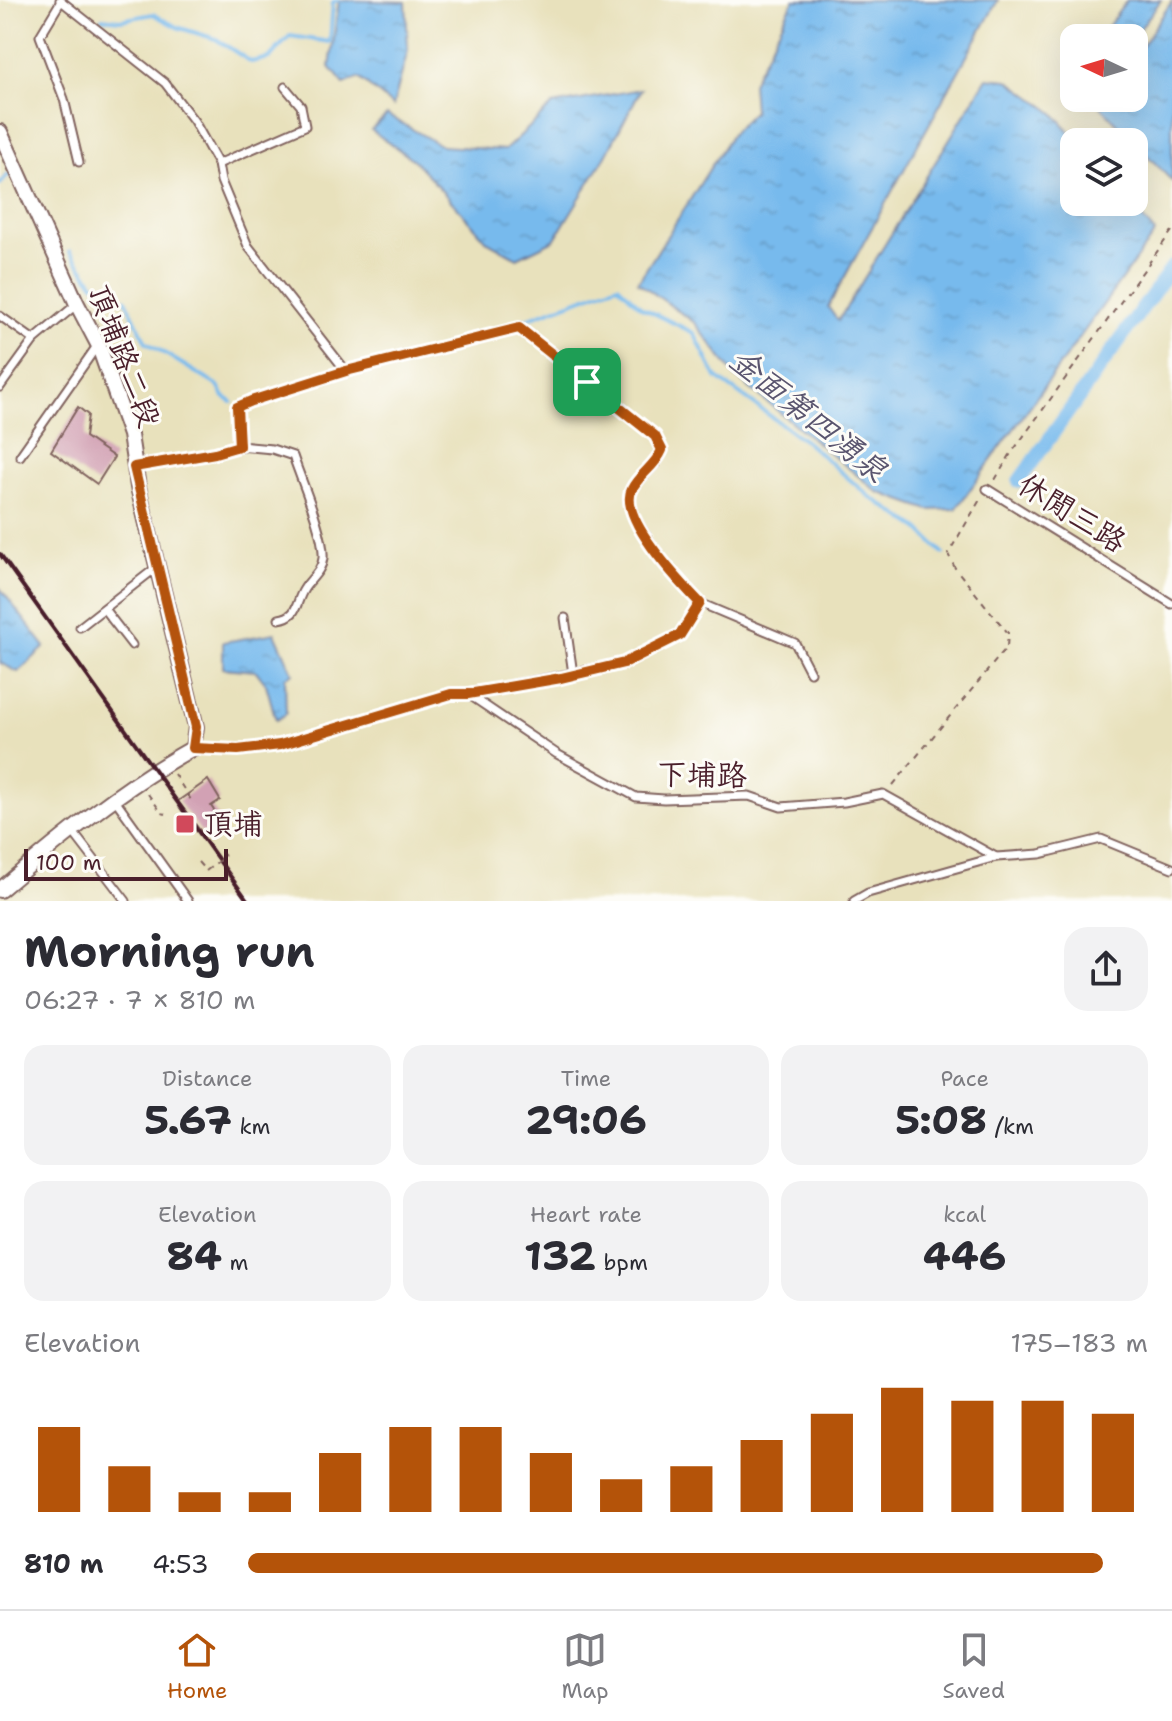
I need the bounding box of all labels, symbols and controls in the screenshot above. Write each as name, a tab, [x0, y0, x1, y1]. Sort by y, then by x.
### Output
north arrow	[1060, 24, 1148, 112]
map controls	[1060, 24, 1148, 216]
button: layers	[1060, 128, 1148, 216]
street label: 頂埔路二段	[78, 278, 170, 433]
water label: 金面第四湧泉	[721, 337, 897, 492]
pin	[553, 348, 621, 416]
icon: arrive	[565, 360, 609, 404]
street label: 休閒三路	[1011, 463, 1134, 562]
street label: 下埔路	[657, 753, 747, 796]
place label: 頂埔	[203, 803, 263, 844]
marker: 頂埔	[174, 813, 196, 835]
scale bar	[24, 845, 228, 881]
text: 100 m	[36, 848, 102, 877]
text: Morning run	[24, 922, 315, 981]
button: share	[1064, 927, 1148, 1011]
text: 06:27 · 7 × 810 m	[24, 982, 255, 1017]
text: Distance	[162, 1064, 252, 1093]
text: Time	[561, 1064, 611, 1093]
text: Pace	[940, 1064, 989, 1093]
text: 5.67	[144, 1093, 232, 1147]
text: 29:06	[525, 1093, 647, 1147]
text: 5:08	[895, 1093, 987, 1147]
text: km	[232, 1112, 271, 1141]
text: /km	[987, 1112, 1034, 1141]
text: Elevation	[158, 1200, 257, 1229]
text: Heart rate	[530, 1200, 642, 1229]
text: kcal	[943, 1200, 986, 1229]
text: 84	[166, 1229, 222, 1283]
text: 132	[524, 1229, 596, 1283]
text: 446	[923, 1229, 1007, 1283]
text: m	[222, 1248, 248, 1277]
text: bpm	[596, 1248, 648, 1277]
text: Elevation	[24, 1325, 140, 1360]
text: 175–183 m	[1010, 1325, 1148, 1360]
text: 810 m	[24, 1546, 104, 1581]
text: 4:53	[152, 1546, 209, 1581]
tab: Home	[167, 1628, 227, 1705]
tab: Map	[561, 1628, 609, 1705]
tab: Saved	[943, 1628, 1005, 1705]

